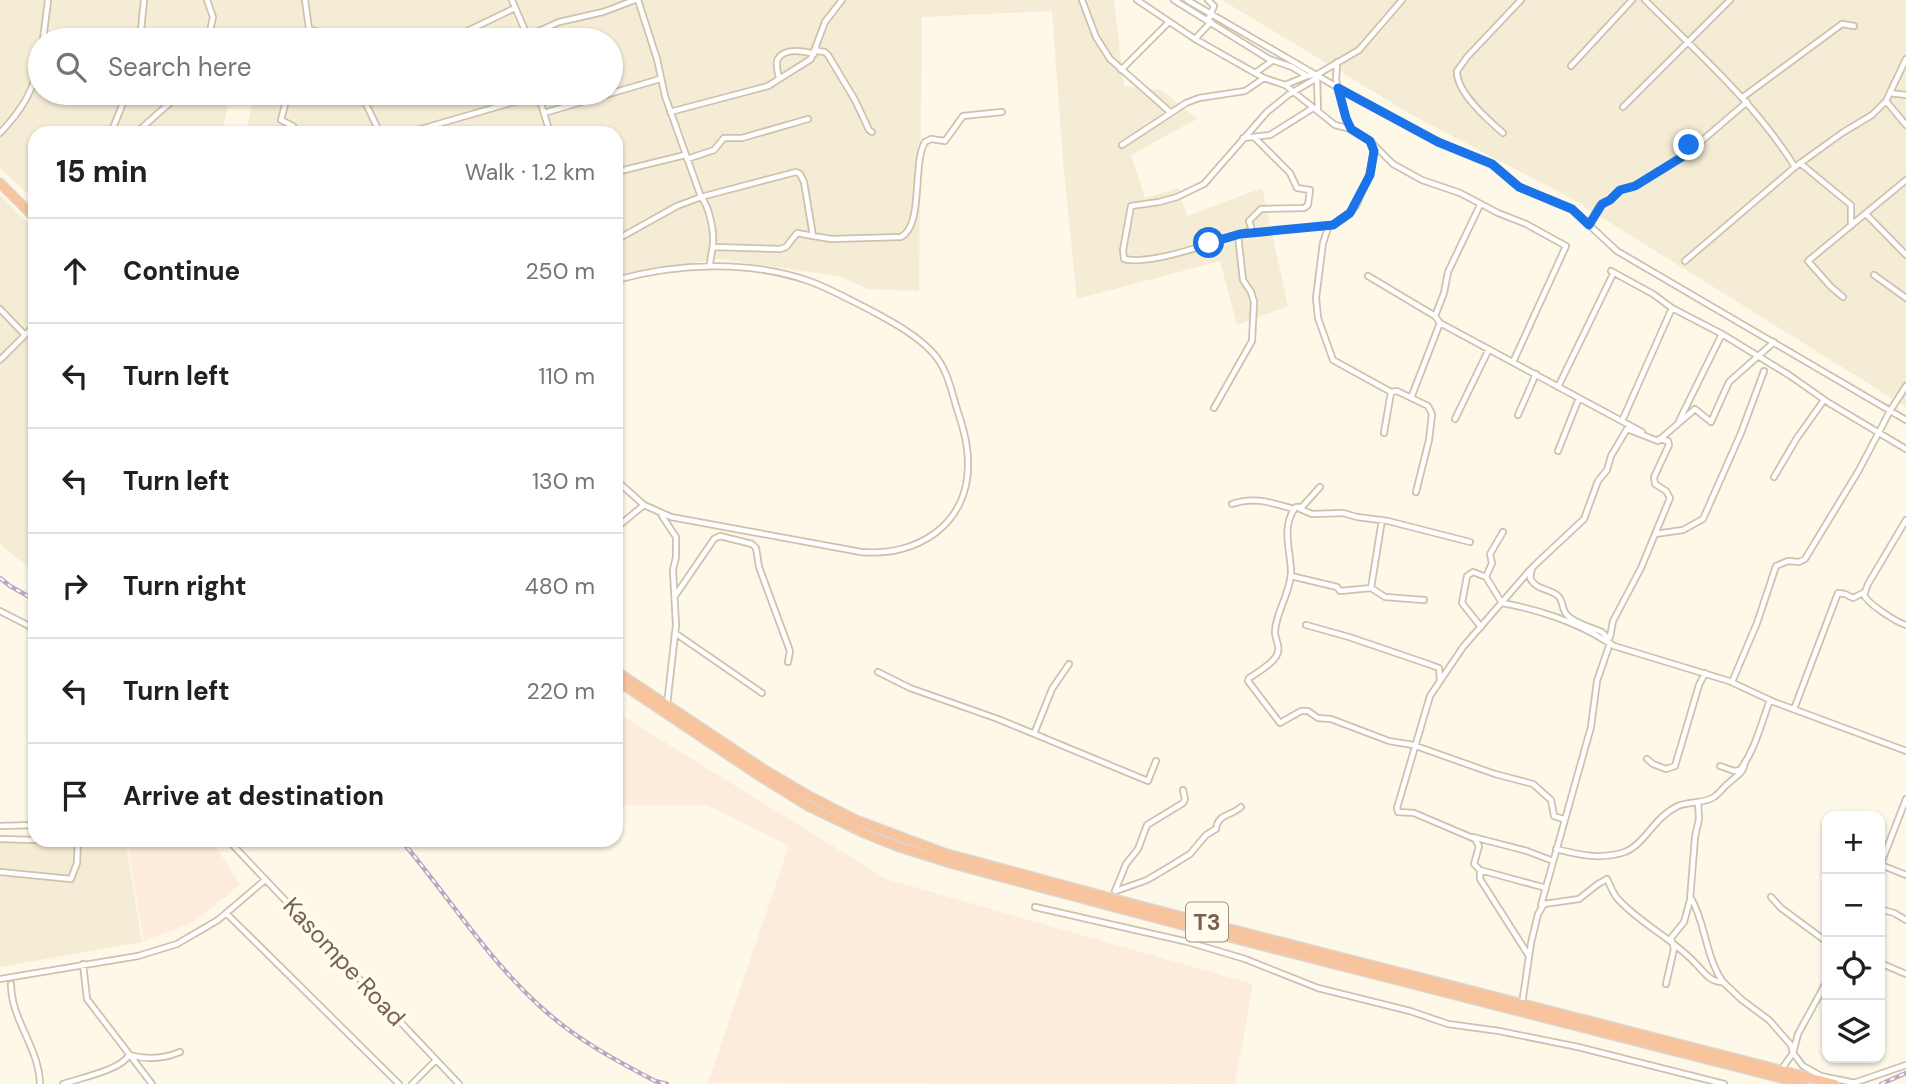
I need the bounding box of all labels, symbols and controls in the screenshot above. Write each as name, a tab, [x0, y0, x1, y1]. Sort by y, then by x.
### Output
search box	[28, 28, 623, 105]
icon: search	[52, 48, 90, 86]
text: Search here	[108, 50, 251, 84]
route end	[1673, 129, 1704, 160]
text: 15 min	[56, 152, 148, 191]
text: Walk · 1.2 km	[465, 157, 595, 187]
route start	[1193, 227, 1224, 258]
icon: ahead	[56, 252, 94, 290]
text: Continue	[123, 254, 240, 288]
text: 250 m	[525, 256, 595, 286]
icon: left	[56, 357, 94, 395]
text: Turn left	[123, 359, 230, 393]
text: 110 m	[538, 361, 595, 391]
icon: left	[56, 462, 94, 500]
text: Turn left	[123, 464, 230, 498]
text: 130 m	[532, 466, 595, 496]
icon: right	[56, 567, 94, 605]
text: Turn right	[123, 569, 247, 603]
text: 480 m	[525, 571, 595, 601]
icon: left	[56, 672, 94, 710]
text: Turn left	[123, 674, 230, 708]
text: 220 m	[526, 676, 595, 706]
icon: arrive	[56, 777, 94, 815]
text: Arrive at destination	[123, 779, 384, 813]
map controls	[1822, 811, 1885, 1063]
button: +	[1822, 811, 1885, 874]
button: −	[1822, 874, 1885, 937]
street label: Kasompe Road	[277, 891, 412, 1033]
road number: T3	[1186, 903, 1228, 942]
button: locate	[1822, 937, 1885, 1000]
button: layers	[1822, 1000, 1885, 1063]

